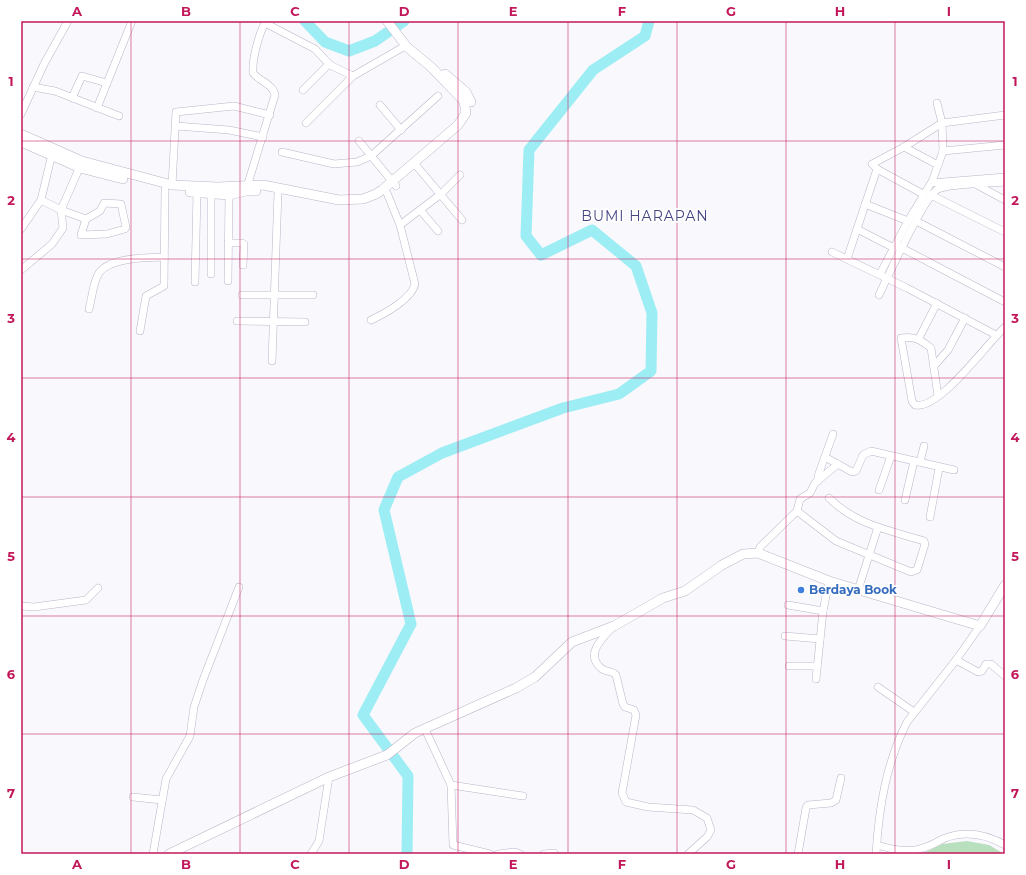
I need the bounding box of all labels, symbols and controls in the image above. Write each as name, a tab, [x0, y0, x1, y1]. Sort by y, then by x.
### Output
text: A	[71, 3, 83, 19]
text: B	[181, 3, 191, 19]
text: C	[290, 3, 300, 19]
text: D	[399, 3, 410, 19]
text: E	[509, 3, 518, 19]
text: F	[618, 3, 626, 19]
text: G	[726, 3, 736, 19]
text: H	[835, 3, 845, 19]
text: I	[947, 3, 951, 19]
text: 1	[8, 73, 14, 89]
text: 1	[1012, 73, 1018, 89]
text: 2	[7, 192, 15, 208]
text: 2	[1011, 192, 1019, 208]
district label: BUMI HARAPAN	[581, 207, 709, 225]
text: 3	[6, 310, 15, 326]
text: 3	[1010, 310, 1019, 326]
text: 4	[7, 429, 16, 445]
text: 4	[1011, 429, 1020, 445]
text: 5	[7, 548, 15, 564]
text: 5	[1011, 548, 1019, 564]
place label: Berdaya Book	[809, 582, 897, 597]
marker: Berdaya Book	[796, 585, 806, 595]
text: 6	[7, 666, 16, 682]
text: 6	[1011, 666, 1020, 682]
text: 7	[7, 785, 15, 801]
text: 7	[1011, 785, 1019, 801]
text: A	[71, 856, 83, 872]
text: B	[181, 856, 191, 872]
text: C	[290, 856, 300, 872]
text: D	[399, 856, 410, 872]
text: E	[509, 856, 518, 872]
text: F	[618, 856, 626, 872]
text: G	[726, 856, 736, 872]
text: H	[835, 856, 845, 872]
text: I	[947, 856, 951, 872]

